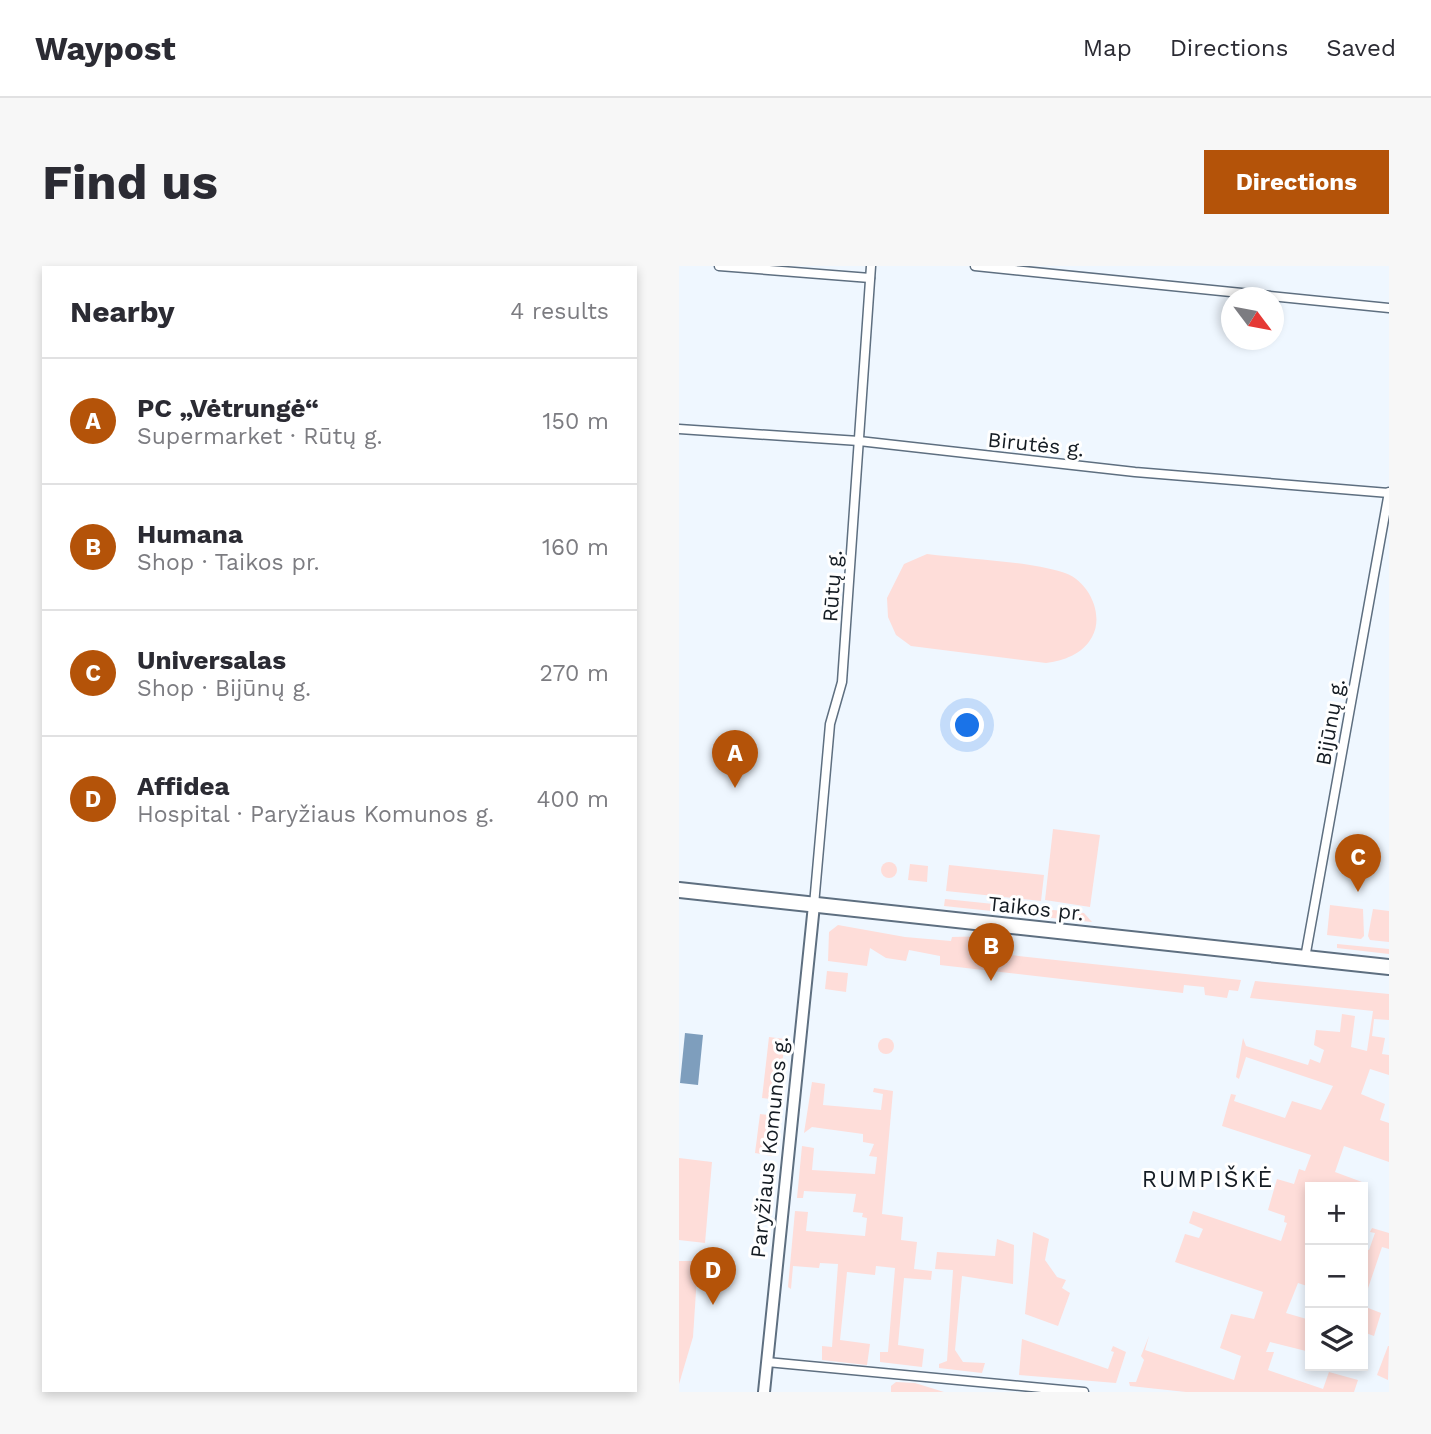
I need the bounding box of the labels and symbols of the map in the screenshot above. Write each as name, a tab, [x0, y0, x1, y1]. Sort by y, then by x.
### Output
north arrow	[1221, 287, 1284, 350]
street label: Birutės g.	[987, 427, 1085, 461]
street label: Rūtų g.	[817, 549, 847, 623]
street label: Bijūnų g.	[1310, 677, 1350, 767]
your location	[950, 708, 984, 742]
pin: A	[712, 730, 758, 788]
pin: C	[1335, 834, 1381, 892]
street label: Taikos pr.	[987, 891, 1085, 925]
pin: B	[968, 923, 1014, 981]
street label: Paryžiaus Komunos g.	[745, 1035, 793, 1259]
district label: RUMPIŠKĖ	[1142, 1165, 1274, 1193]
pin: D	[690, 1247, 736, 1305]

